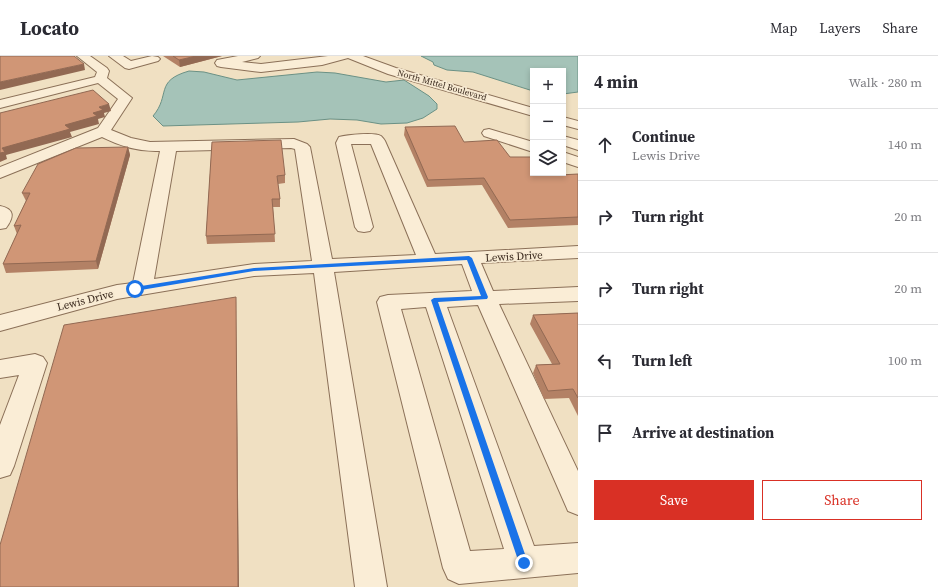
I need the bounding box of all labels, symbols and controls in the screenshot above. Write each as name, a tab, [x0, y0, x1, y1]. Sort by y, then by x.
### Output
text: Locato	[20, 15, 79, 41]
text: Map	[770, 18, 797, 38]
text: Layers	[819, 18, 861, 38]
text: Share	[883, 18, 918, 38]
street label: North Mittel Boulevard	[396, 66, 488, 104]
map controls	[530, 68, 566, 176]
button: +	[530, 68, 566, 104]
text: 4 min	[594, 70, 638, 94]
text: Walk · 280 m	[849, 74, 922, 91]
button: −	[530, 104, 566, 140]
text: Continue	[632, 126, 695, 147]
icon: ahead	[594, 134, 616, 156]
text: 140 m	[888, 136, 922, 153]
button: layers	[530, 140, 566, 176]
text: Lewis Drive	[632, 147, 700, 164]
icon: right	[594, 206, 616, 228]
text: Turn right	[632, 206, 704, 227]
text: 20 m	[894, 208, 922, 225]
street label: Lewis Drive	[485, 247, 544, 265]
icon: right	[594, 278, 616, 300]
text: Turn right	[632, 278, 704, 299]
route start	[126, 280, 144, 298]
text: 20 m	[894, 280, 922, 297]
street label: Lewis Drive	[55, 286, 115, 315]
icon: left	[594, 350, 616, 372]
text: Turn left	[632, 350, 692, 371]
text: 100 m	[888, 352, 922, 369]
icon: arrive	[594, 422, 616, 444]
text: Arrive at destination	[632, 422, 774, 443]
button: Save	[594, 480, 754, 520]
button: Share	[762, 480, 922, 520]
route end	[515, 554, 533, 572]

